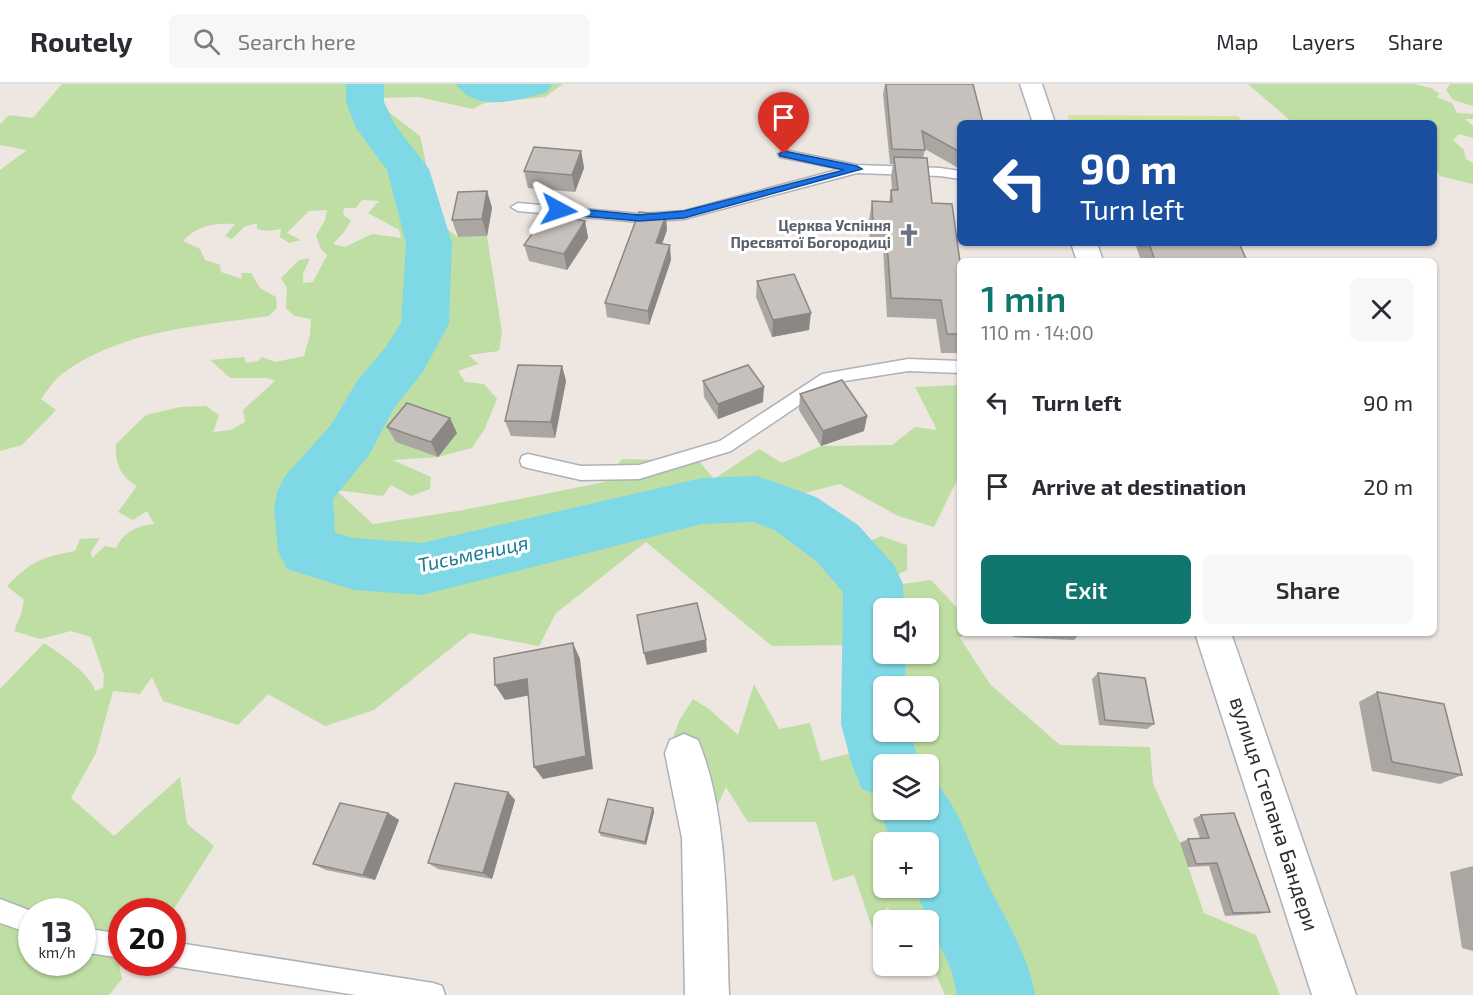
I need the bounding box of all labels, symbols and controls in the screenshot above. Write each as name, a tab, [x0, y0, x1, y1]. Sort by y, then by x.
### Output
search box	[169, 14, 589, 68]
text: Routely	[30, 24, 133, 58]
icon: search	[190, 25, 223, 58]
text: Search here	[238, 28, 356, 54]
text: Map	[1216, 29, 1258, 54]
text: Layers	[1291, 29, 1355, 54]
text: Share	[1388, 29, 1443, 54]
pin	[758, 92, 809, 154]
icon: arrive	[767, 101, 800, 134]
text: 90 m	[1080, 142, 1177, 192]
icon: left	[981, 144, 1059, 222]
position arrow	[527, 178, 591, 242]
text: Turn left	[1080, 193, 1184, 225]
place label: Церква Успіння Пресвятої Богородиці	[730, 216, 891, 251]
church icon: Церква Успіння Пресвятої Богородиці	[896, 222, 922, 248]
text: 1 min	[981, 276, 1066, 319]
button: close	[1350, 278, 1413, 341]
text: 110 m · 14:00	[981, 320, 1094, 344]
icon: left	[981, 386, 1014, 419]
text: Turn left	[1032, 389, 1121, 415]
text: 90 m	[1363, 389, 1413, 415]
icon: arrive	[981, 470, 1014, 503]
text: Arrive at destination	[1032, 473, 1246, 499]
text: 20 m	[1363, 473, 1413, 499]
water label: Тисьмениця	[415, 530, 530, 576]
button: Exit	[981, 555, 1191, 624]
button: Share	[1203, 555, 1413, 624]
map controls	[873, 598, 939, 976]
button: sound	[873, 598, 939, 664]
button: search	[873, 676, 939, 742]
street label: вулиця Степана Бандери	[1225, 693, 1325, 934]
button: layers	[873, 754, 939, 820]
button: +	[873, 832, 939, 898]
speed limit sign: 20	[108, 898, 186, 976]
button: −	[873, 910, 939, 976]
text: 13	[42, 912, 72, 948]
text: km/h	[38, 943, 76, 961]

